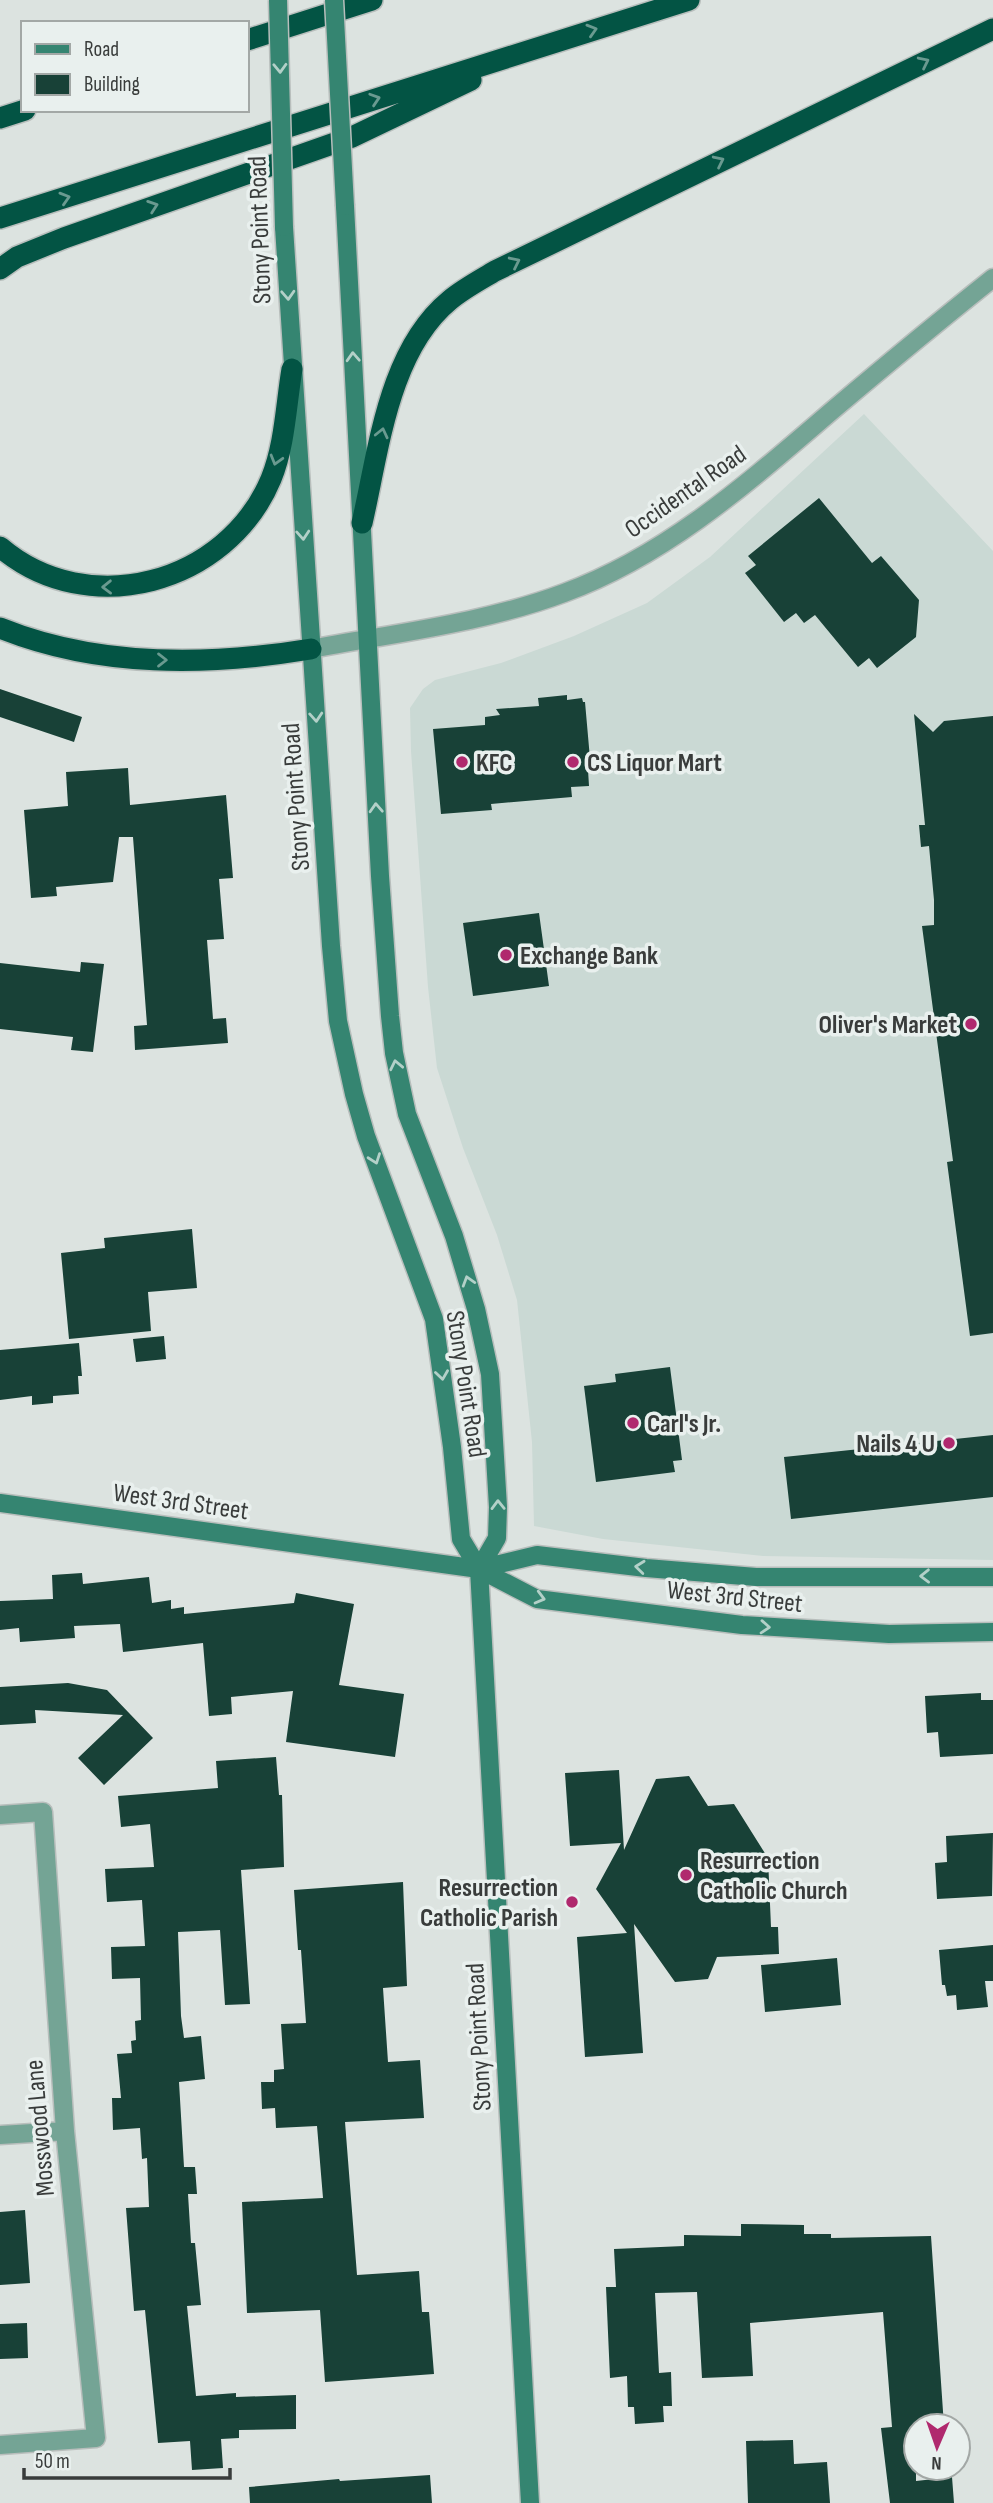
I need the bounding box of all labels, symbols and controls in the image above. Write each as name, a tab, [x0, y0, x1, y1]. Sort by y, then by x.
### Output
legend	[21, 21, 248, 112]
one-way arrow	[585, 24, 598, 38]
text: Road	[84, 37, 119, 62]
one-way arrow	[917, 57, 929, 71]
one-way arrow	[272, 63, 287, 74]
text: Building	[84, 72, 140, 97]
one-way arrow	[369, 93, 381, 108]
street label: Stony Point Road	[242, 155, 279, 305]
one-way arrow	[712, 156, 724, 170]
one-way arrow	[59, 192, 71, 207]
one-way arrow	[147, 201, 159, 215]
one-way arrow	[508, 256, 520, 270]
one-way arrow	[280, 290, 295, 301]
one-way arrow	[346, 351, 361, 362]
one-way arrow	[374, 427, 389, 439]
street label: Occidental Road	[619, 439, 753, 545]
one-way arrow	[270, 454, 285, 466]
one-way arrow	[295, 530, 310, 541]
one-way arrow	[102, 579, 112, 595]
one-way arrow	[157, 652, 168, 668]
one-way arrow	[308, 712, 323, 723]
street label: Stony Point Road	[276, 722, 317, 872]
place label: KFC	[476, 748, 513, 779]
place label: CS Liquor Mart	[587, 748, 722, 779]
marker: KFC	[454, 754, 470, 770]
marker: CS Liquor Mart	[565, 754, 581, 770]
one-way arrow	[369, 802, 384, 813]
place label: Exchange Bank	[520, 941, 658, 972]
marker: Exchange Bank	[498, 947, 514, 963]
place label: Oliver's Market	[819, 1010, 957, 1041]
marker: Oliver's Market	[963, 1016, 979, 1032]
one-way arrow	[390, 1059, 405, 1071]
one-way arrow	[367, 1153, 381, 1165]
one-way arrow	[461, 1275, 476, 1287]
street label: Stony Point Road	[439, 1309, 492, 1460]
one-way arrow	[435, 1370, 450, 1381]
place label: Carl's Jr.	[647, 1409, 721, 1440]
marker: Carl's Jr.	[625, 1415, 641, 1431]
place label: Nails 4 U	[856, 1429, 935, 1460]
marker: Nails 4 U	[941, 1435, 957, 1451]
street label: West 3rd Street	[111, 1478, 250, 1527]
one-way arrow	[490, 1500, 506, 1510]
one-way arrow	[635, 1560, 646, 1575]
one-way arrow	[919, 1568, 930, 1584]
street label: West 3rd Street	[666, 1575, 804, 1620]
one-way arrow	[534, 1590, 546, 1604]
one-way arrow	[760, 1619, 771, 1634]
place label: Resurrection Catholic Church	[700, 1846, 848, 1907]
marker: Resurrection Catholic Church	[678, 1867, 694, 1883]
place label: Resurrection Catholic Parish	[420, 1873, 558, 1934]
marker: Resurrection Catholic Parish	[564, 1894, 580, 1910]
street label: Stony Point Road	[460, 1962, 499, 2112]
street label: Mosswood Lane	[19, 2058, 62, 2197]
north arrow	[902, 2412, 972, 2482]
scale bar	[24, 2436, 231, 2480]
text: 50 m	[35, 2449, 70, 2474]
text: N	[931, 2451, 942, 2474]

